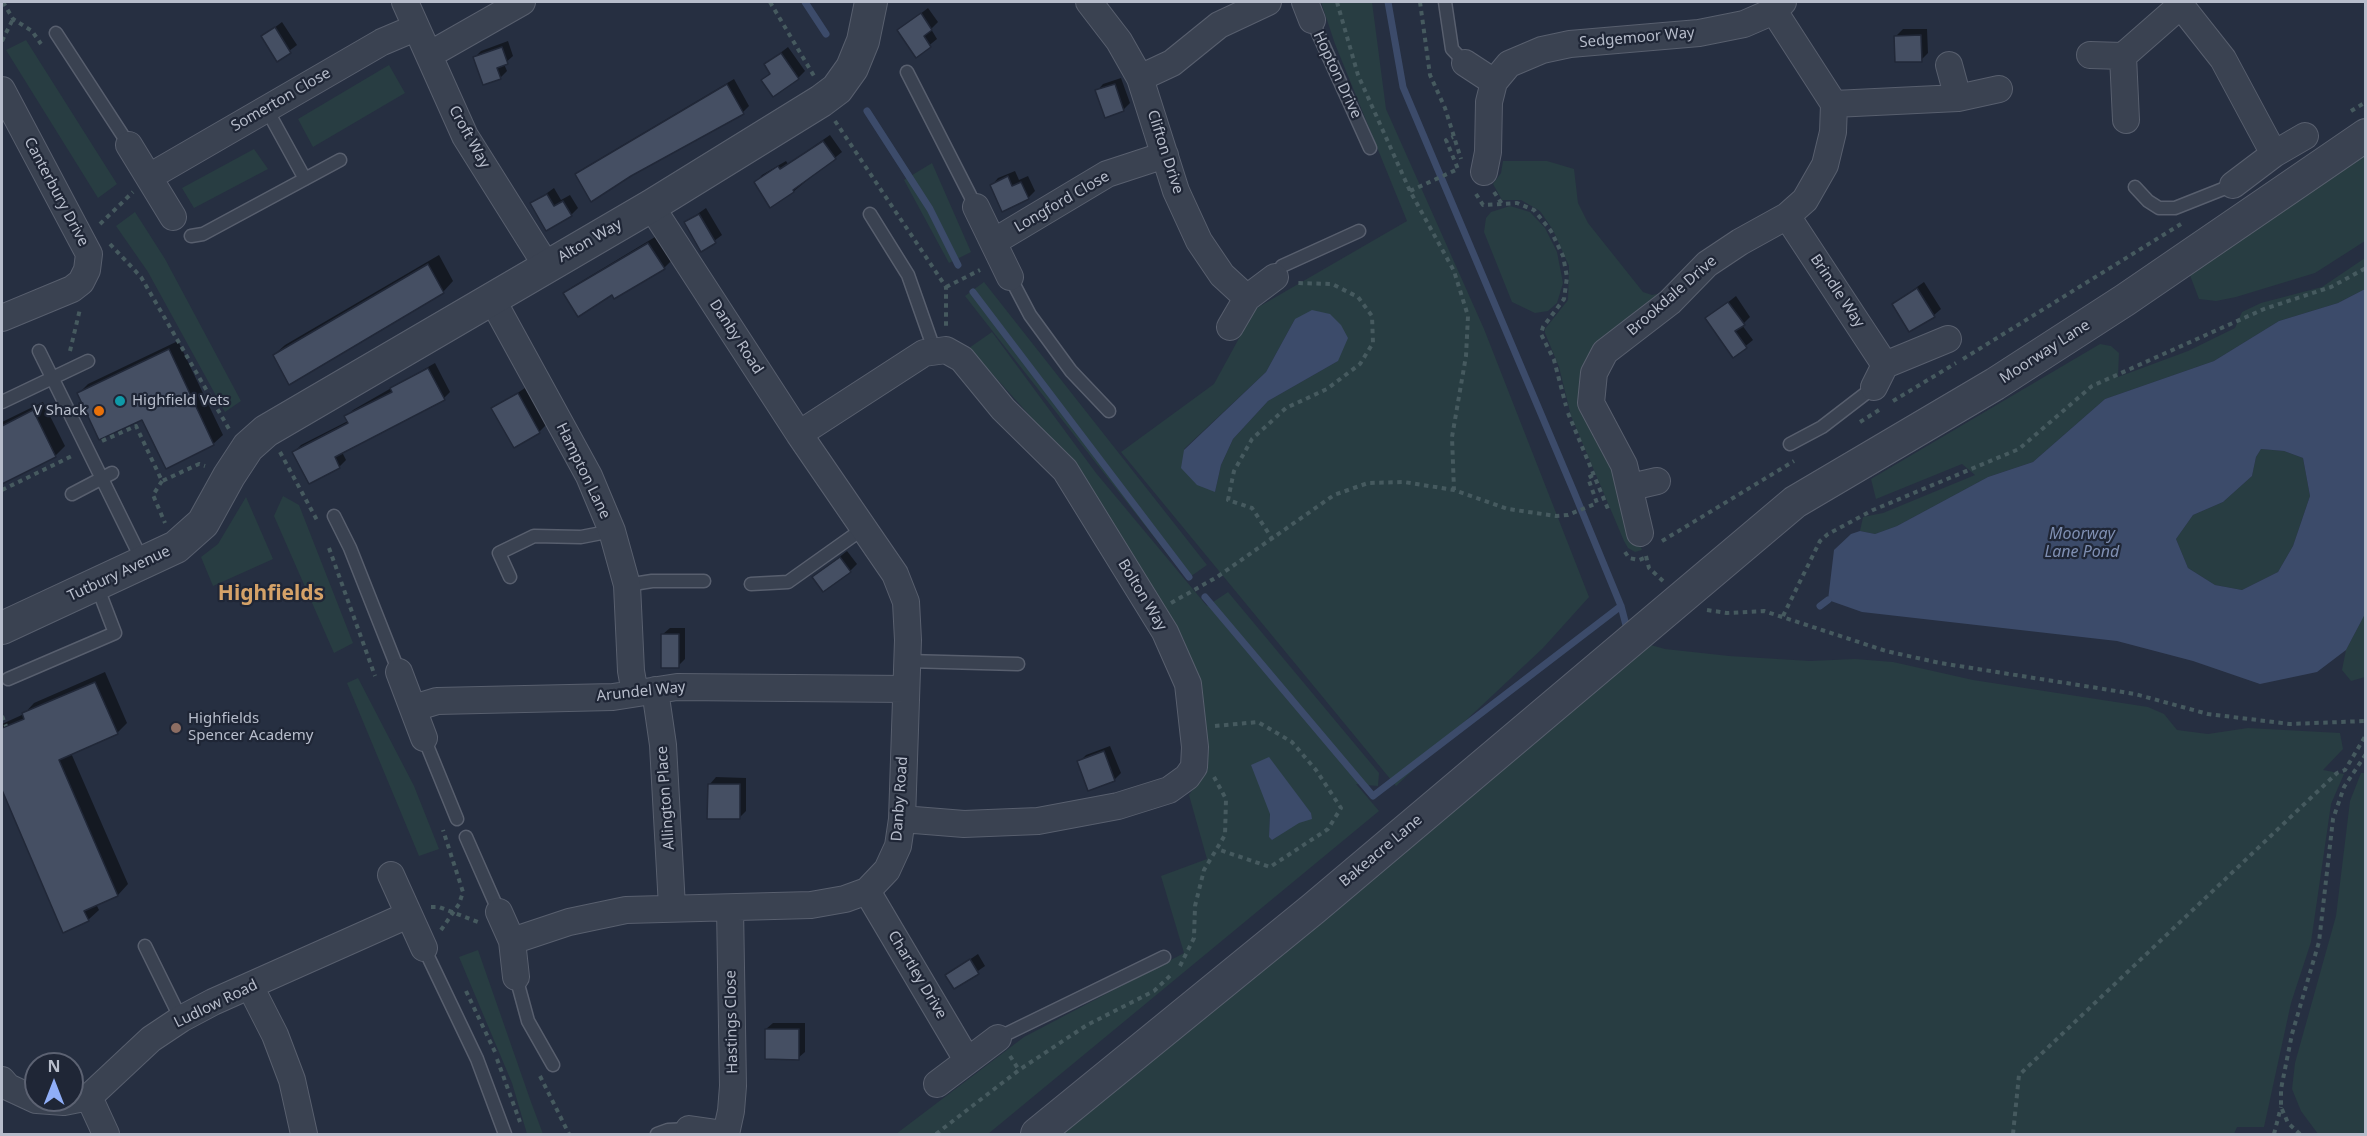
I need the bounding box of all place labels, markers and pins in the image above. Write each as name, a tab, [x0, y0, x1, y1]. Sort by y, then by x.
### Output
place label: Highfield Vets	[132, 392, 230, 410]
marker: Highfield Vets	[113, 394, 127, 408]
place label: V Shack	[33, 402, 87, 420]
marker: V Shack	[92, 404, 106, 418]
place label: Highfields Spencer Academy	[188, 710, 314, 745]
marker: Highfields Spencer Academy	[169, 721, 183, 735]

